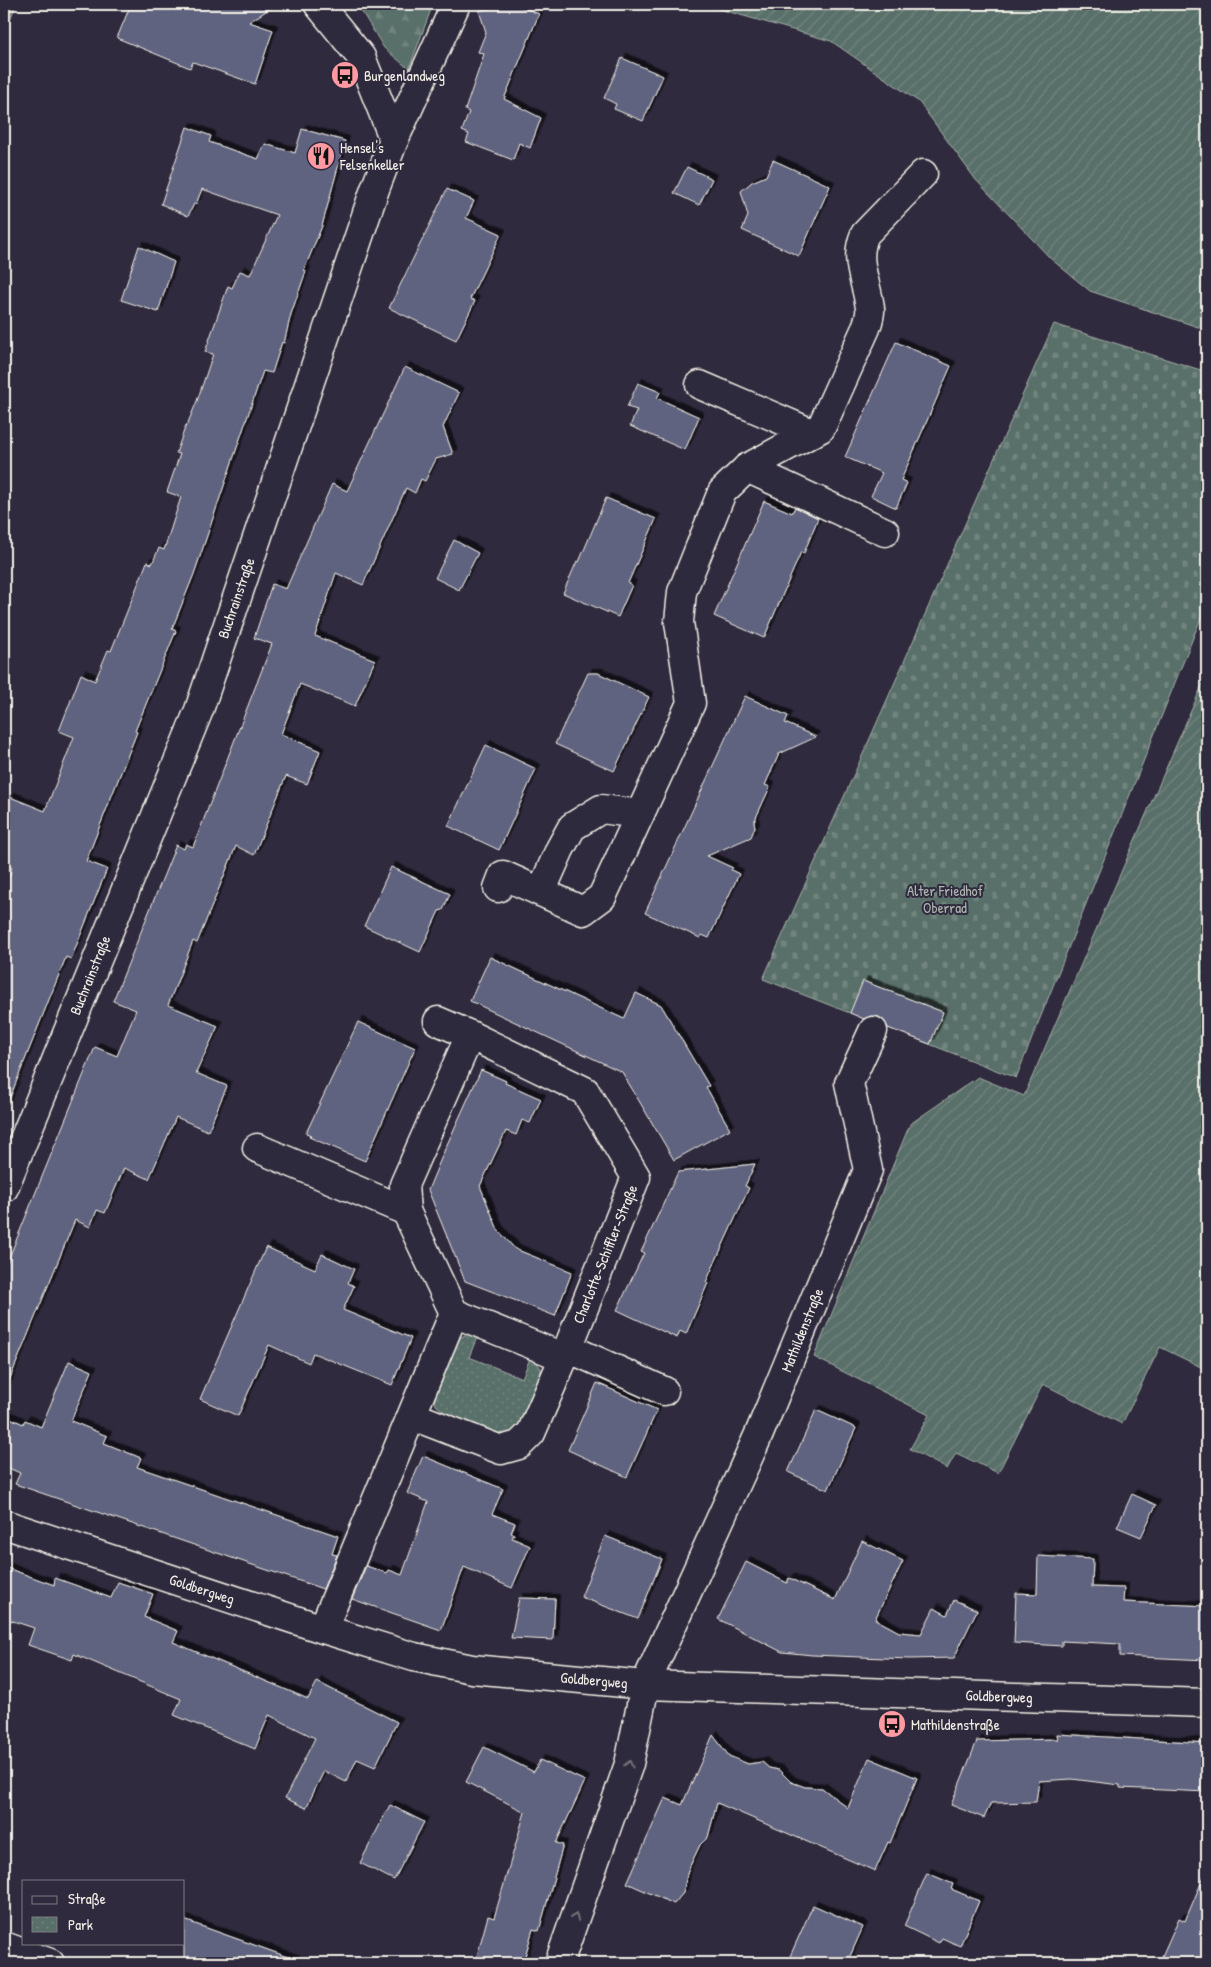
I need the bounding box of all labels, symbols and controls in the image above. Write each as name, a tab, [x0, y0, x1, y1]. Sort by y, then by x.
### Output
bus stop icon: Burgenlandweg	[330, 60, 360, 90]
place label: Burgenlandweg	[364, 65, 445, 86]
place label: Hensel's Felsenkeller	[339, 137, 405, 175]
restaurant icon: Hensel's Felsenkeller	[306, 141, 336, 171]
street label: Buchrainstraße	[212, 555, 260, 641]
park label: Alter Friedhof Oberrad	[907, 880, 984, 918]
street label: Buchrainstraße	[65, 932, 115, 1018]
street label: Charlotte-Schiffler-Straße	[568, 1181, 643, 1327]
street label: Mathildenstraße	[776, 1285, 828, 1375]
street label: Goldbergweg	[167, 1569, 238, 1609]
street label: Goldbergweg	[560, 1667, 629, 1693]
street label: Goldbergweg	[965, 1684, 1033, 1708]
bus stop icon: Mathildenstraße	[877, 1709, 907, 1739]
place label: Mathildenstraße	[911, 1714, 1000, 1735]
one-way arrow	[623, 1760, 633, 1769]
legend	[22, 1880, 185, 1944]
text: Straße	[68, 1888, 106, 1909]
text: Park	[68, 1914, 93, 1935]
one-way arrow	[569, 1914, 579, 1922]

